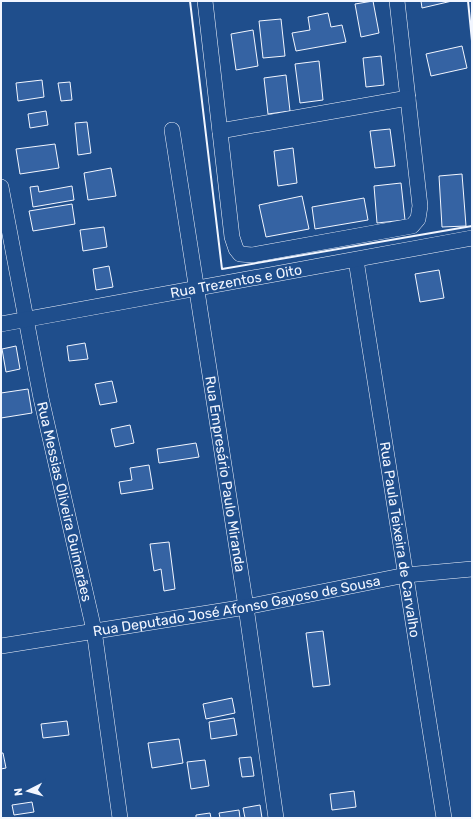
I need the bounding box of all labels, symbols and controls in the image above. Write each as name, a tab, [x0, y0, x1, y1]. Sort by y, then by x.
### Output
street label: Rua Trezentos e Oito	[169, 261, 303, 301]
street label: Rua Empresário Paulo Miranda	[202, 375, 249, 573]
street label: Rua Messias Oliveira Guimarães	[34, 400, 96, 603]
street label: Rua Paula Teixeira de Carvalho	[376, 440, 424, 639]
street label: Rua Deputado José Afonso Gayoso de Sousa	[92, 572, 382, 640]
north arrow	[8, 771, 48, 811]
text: N	[12, 787, 25, 797]

